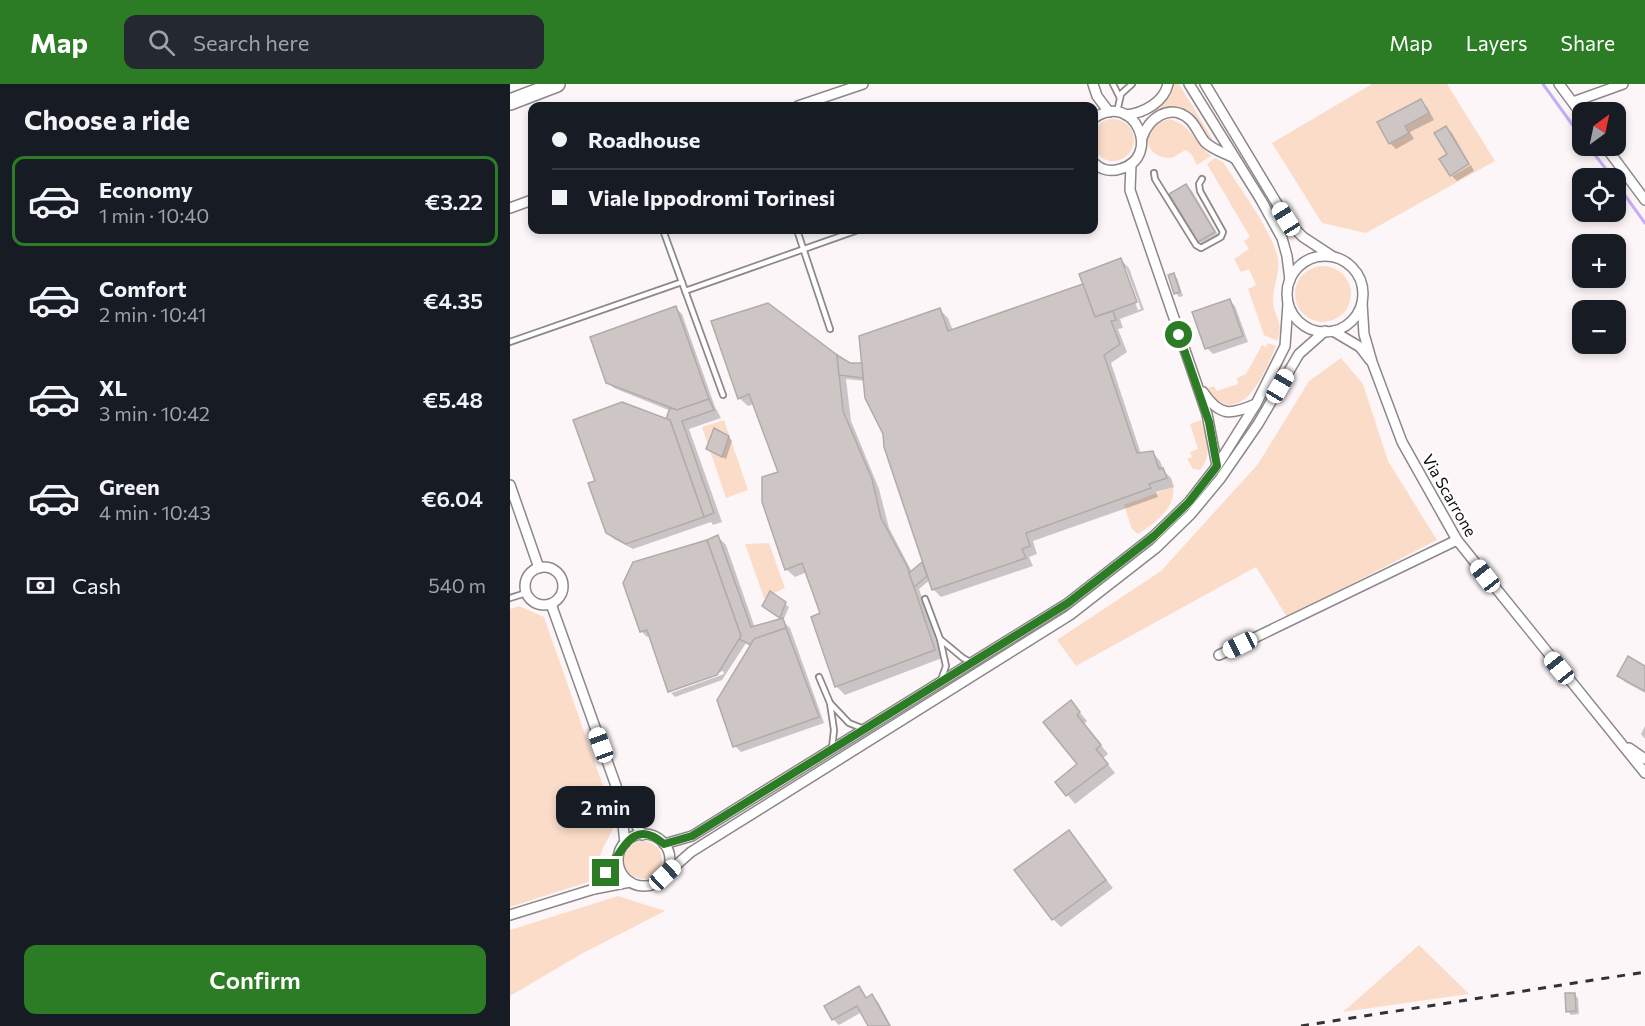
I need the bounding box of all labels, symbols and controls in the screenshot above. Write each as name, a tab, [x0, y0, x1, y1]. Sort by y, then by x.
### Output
search box	[124, 15, 544, 69]
text: Map	[30, 25, 88, 59]
icon: search	[145, 26, 178, 59]
text: Search here	[193, 29, 309, 56]
text: Map	[1389, 30, 1433, 55]
text: Layers	[1466, 30, 1528, 55]
text: Share	[1561, 30, 1615, 55]
north arrow	[1572, 102, 1626, 156]
map controls	[1572, 102, 1626, 354]
text: Choose a ride	[24, 103, 190, 136]
text: Roadhouse	[588, 126, 700, 153]
button: locate	[1572, 168, 1626, 222]
icon: car	[27, 174, 81, 228]
text: Economy	[99, 176, 193, 203]
text: Viale Ippodromi Torinesi	[588, 184, 835, 211]
text: €3.22	[425, 188, 483, 215]
car	[1269, 199, 1303, 239]
text: 1 min · 10:40	[99, 203, 209, 227]
button: +	[1572, 234, 1626, 288]
icon: car	[27, 273, 81, 327]
text: Comfort	[99, 275, 187, 302]
text: €4.35	[423, 287, 483, 314]
button: −	[1572, 300, 1626, 354]
text: 2 min · 10:41	[99, 302, 207, 326]
route start	[1165, 321, 1192, 348]
car	[1263, 366, 1297, 406]
icon: car	[27, 372, 81, 426]
text: XL	[99, 374, 127, 401]
text: €5.48	[423, 386, 483, 413]
text: 3 min · 10:42	[99, 401, 210, 425]
street label: Via Scarrone	[1419, 450, 1481, 540]
icon: car	[27, 471, 81, 525]
text: Green	[99, 473, 160, 500]
text: €6.04	[421, 485, 483, 512]
text: 4 min · 10:43	[99, 500, 211, 524]
car	[1467, 556, 1503, 596]
icon: cash	[24, 569, 57, 602]
text: Cash	[72, 572, 121, 599]
text: 540 m	[428, 573, 486, 597]
car	[1220, 629, 1260, 661]
car	[1541, 648, 1577, 688]
car	[586, 725, 616, 765]
callout: 2 min	[556, 786, 656, 828]
text: 2 min	[581, 795, 630, 819]
car	[646, 856, 684, 894]
route end	[592, 859, 619, 886]
button: Confirm	[24, 945, 486, 1014]

